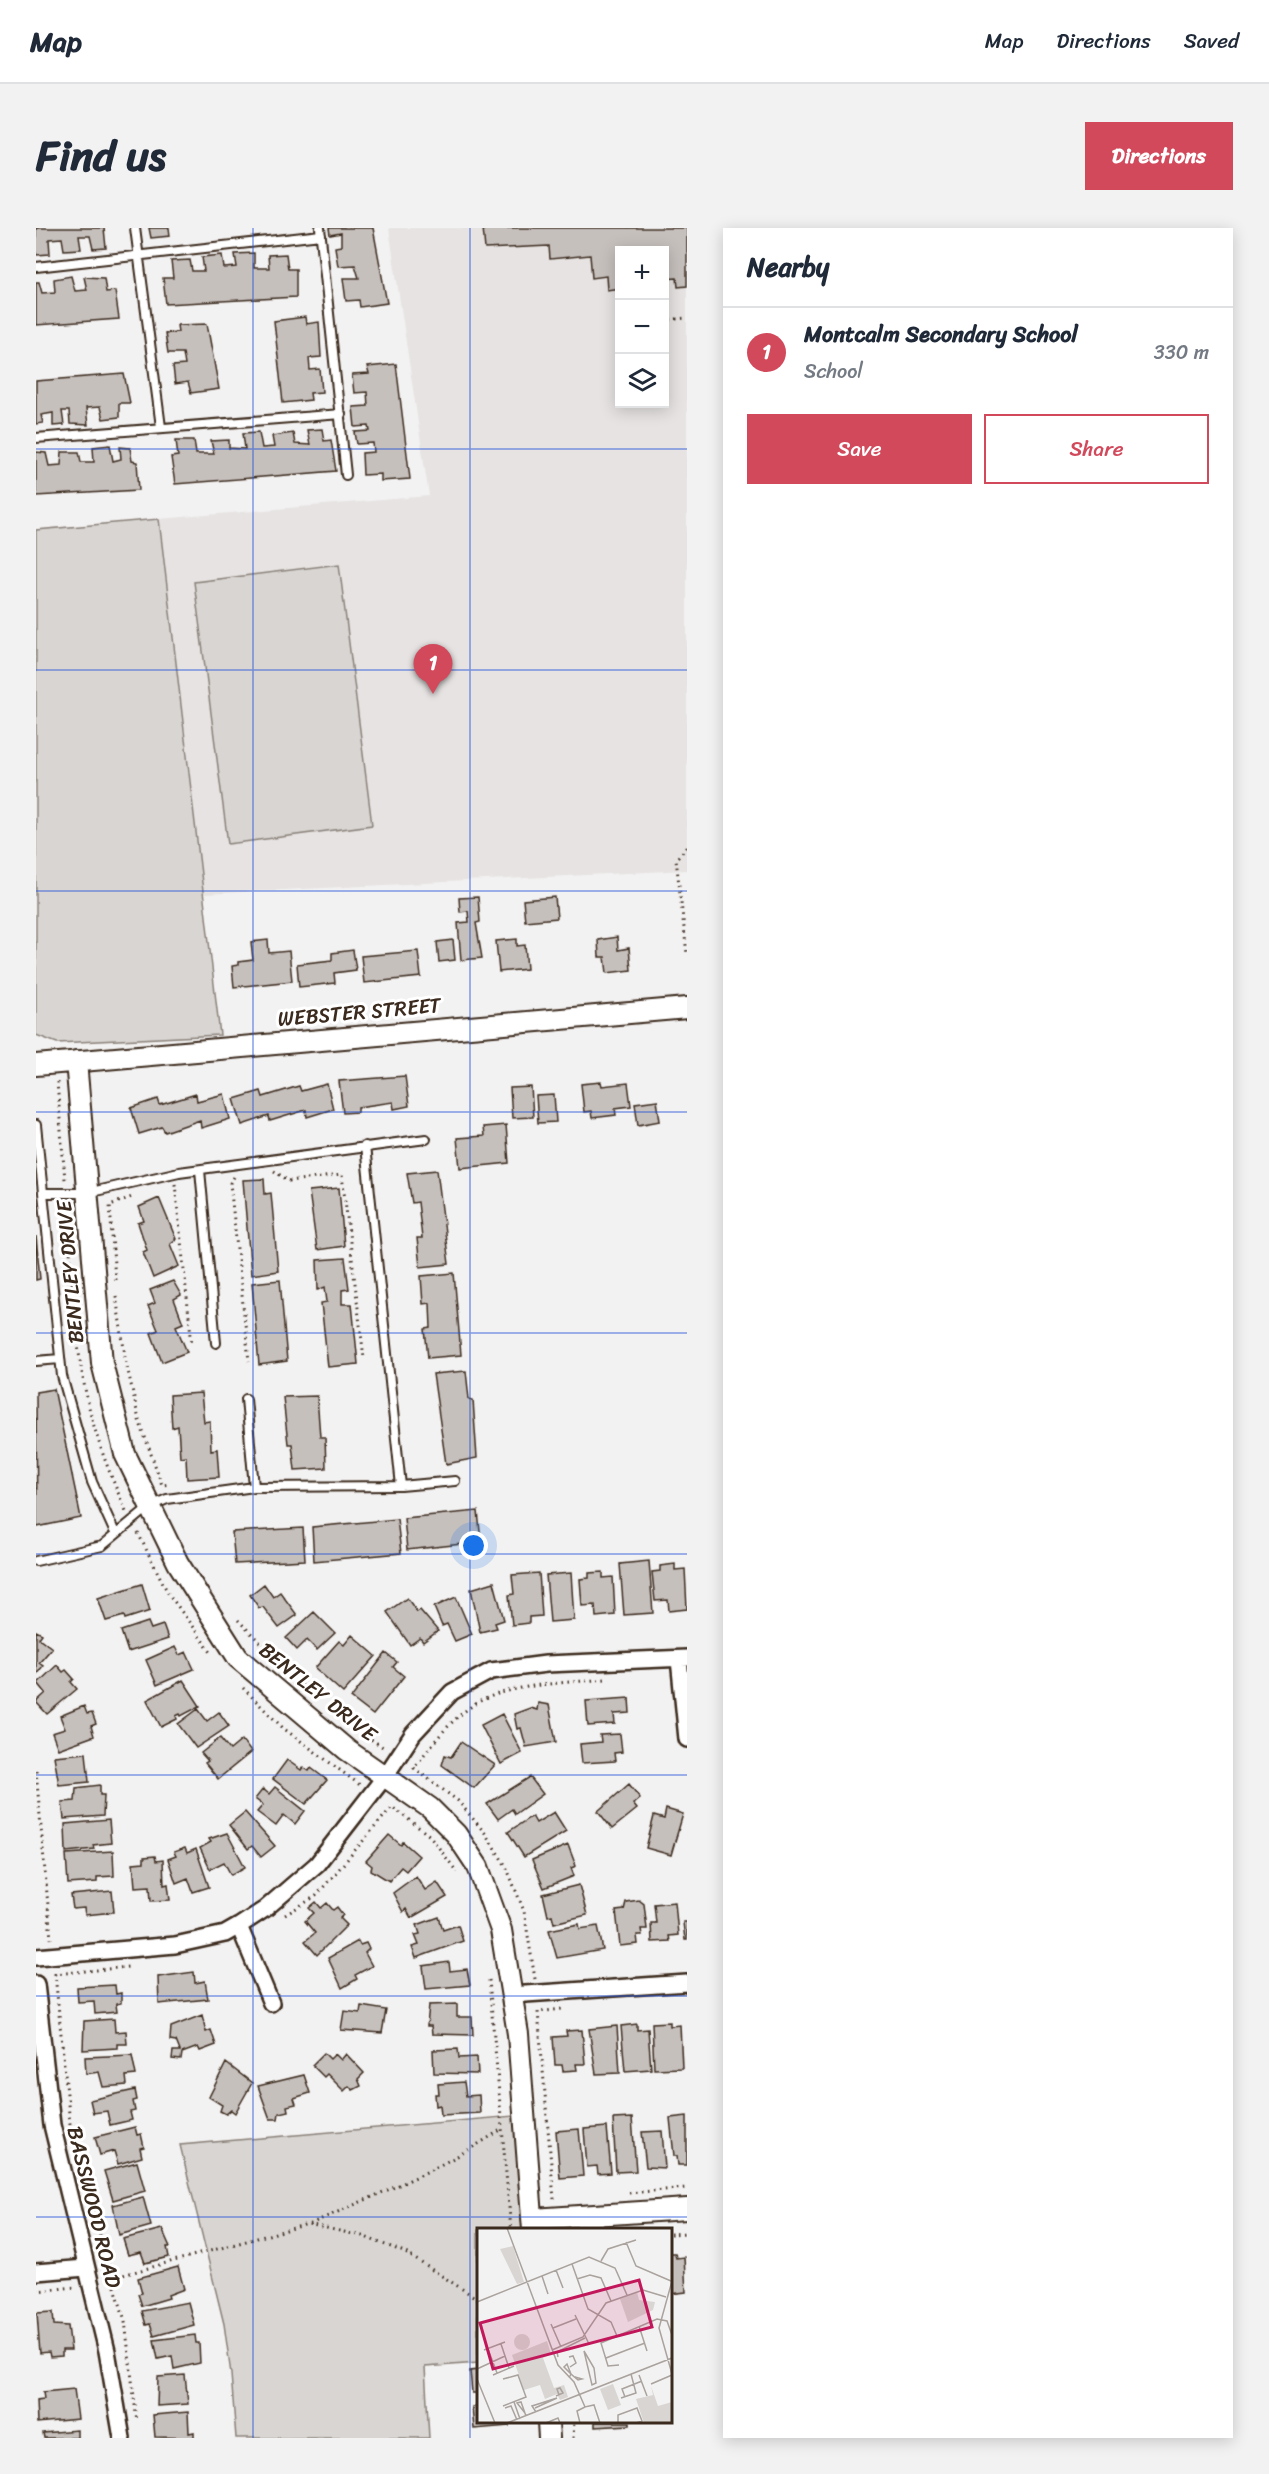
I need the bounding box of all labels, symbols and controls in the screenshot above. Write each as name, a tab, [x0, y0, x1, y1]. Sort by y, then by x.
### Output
text: Map	[30, 17, 82, 66]
text: Map	[985, 22, 1023, 60]
text: Directions	[1056, 22, 1151, 60]
text: Saved	[1184, 22, 1239, 60]
text: Find us	[36, 119, 166, 193]
button: Directions	[1085, 122, 1233, 190]
text: Nearby	[747, 244, 829, 290]
map controls	[615, 246, 669, 408]
button: +	[615, 246, 669, 300]
button: −	[615, 300, 669, 354]
text: Montcalm Secondary School	[804, 315, 1078, 354]
text: 1	[762, 335, 771, 370]
text: 330 m	[1154, 335, 1209, 370]
button: layers	[615, 354, 669, 408]
text: School	[804, 354, 863, 389]
button: Save	[747, 414, 972, 484]
button: Share	[984, 414, 1209, 484]
pin: 1	[414, 644, 452, 694]
street label: WEBSTER STREET	[276, 986, 444, 1038]
street label: BENTLEY DRIVE	[45, 1198, 95, 1345]
your location	[459, 1531, 488, 1560]
street label: BENTLEY DRIVE	[250, 1632, 387, 1753]
street label: BASSWOOD ROAD	[56, 2122, 133, 2292]
inset map	[477, 2228, 672, 2423]

